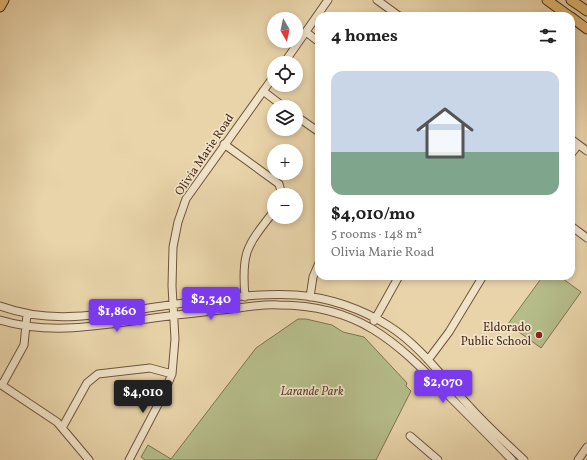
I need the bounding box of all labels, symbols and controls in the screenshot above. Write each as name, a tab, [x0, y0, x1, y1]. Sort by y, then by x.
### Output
north arrow	[267, 12, 303, 48]
map controls	[267, 12, 303, 224]
text: 4 homes	[331, 25, 398, 48]
icon: filters	[537, 25, 559, 47]
button: locate	[267, 56, 303, 92]
icon: home	[409, 97, 481, 169]
button: layers	[267, 100, 303, 136]
street label: Olivia Marie Road	[172, 111, 238, 199]
button: +	[267, 144, 303, 180]
button: −	[267, 188, 303, 224]
text: $4,010/mo	[331, 203, 415, 226]
text: 5 rooms · 148 m²	[331, 226, 422, 244]
text: Olivia Marie Road	[331, 244, 434, 262]
pin: $2,340	[178, 287, 244, 321]
text: $2,340	[191, 291, 231, 309]
pin: $1,860	[84, 299, 150, 333]
text: $1,860	[98, 303, 136, 321]
place label: Eldorado Public School	[461, 320, 531, 350]
marker: Eldorado Public School	[534, 330, 544, 340]
pin: $2,070	[410, 370, 476, 404]
text: $2,070	[423, 374, 463, 392]
pin: $4,010	[110, 380, 176, 414]
text: $4,010	[123, 384, 163, 402]
park label: Larande Park	[280, 384, 344, 400]

